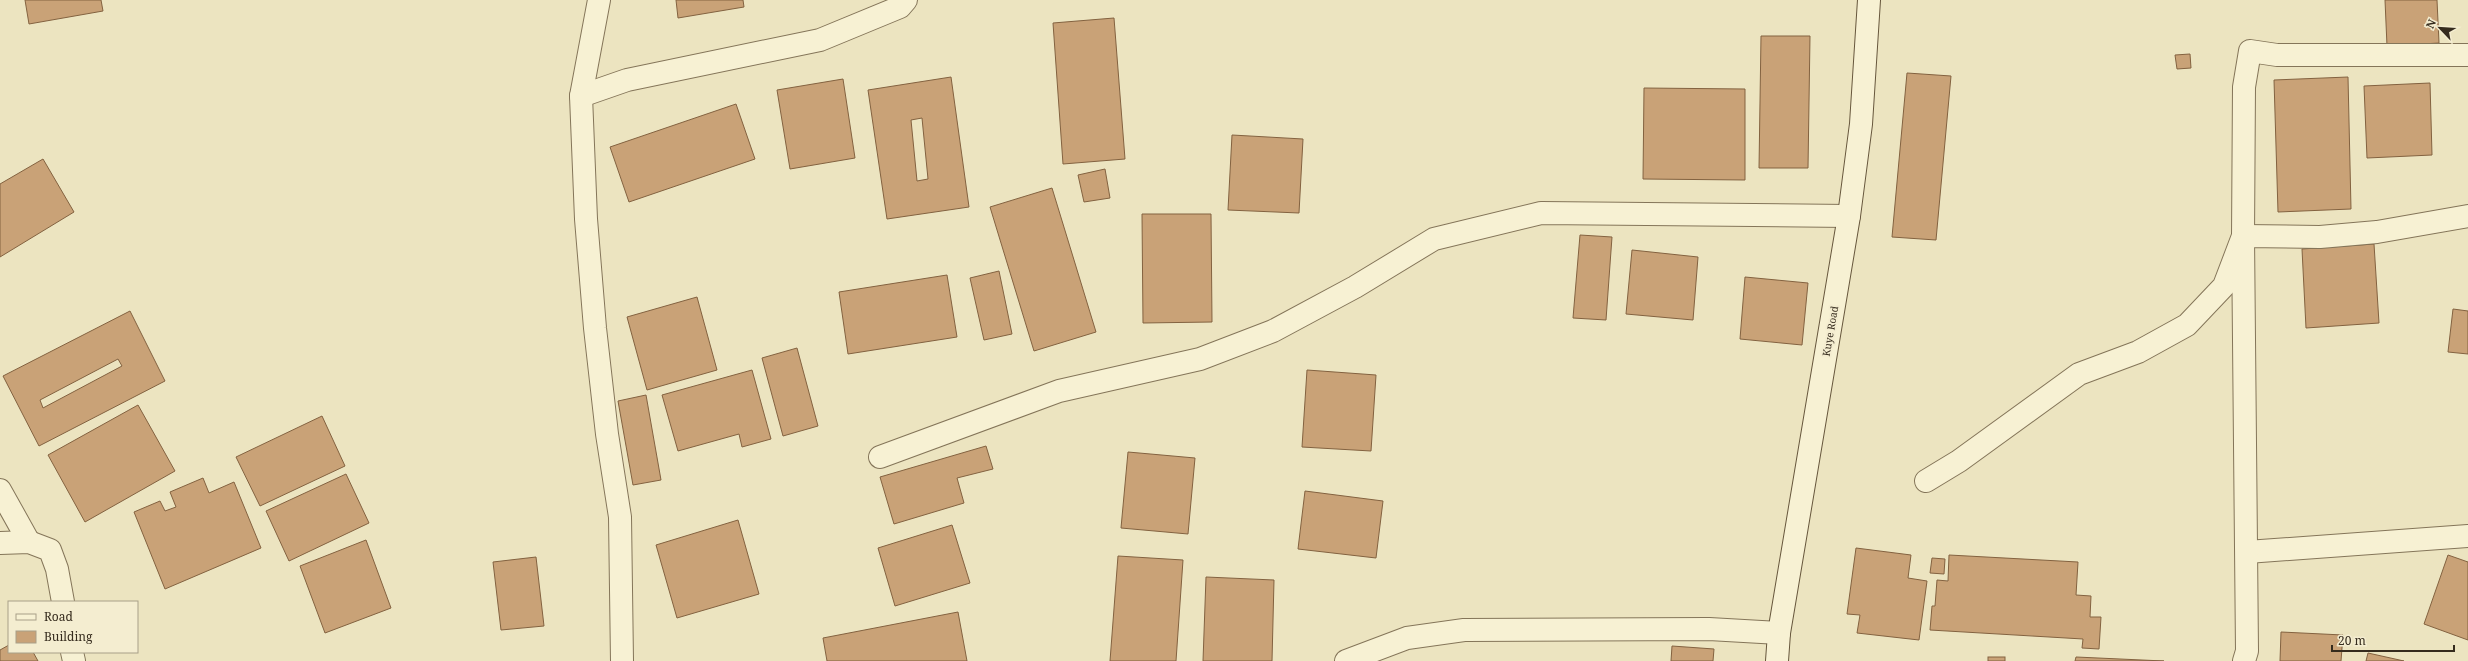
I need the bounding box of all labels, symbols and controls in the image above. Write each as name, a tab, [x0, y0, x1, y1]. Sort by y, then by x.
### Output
north arrow	[2420, 8, 2460, 48]
text: N	[2422, 16, 2439, 31]
street label: Kuye Road	[1819, 305, 1841, 357]
legend	[8, 601, 138, 653]
text: Road	[44, 608, 74, 625]
scale bar	[2332, 627, 2454, 653]
text: Building	[44, 628, 93, 645]
text: 20 m	[2338, 632, 2366, 649]

